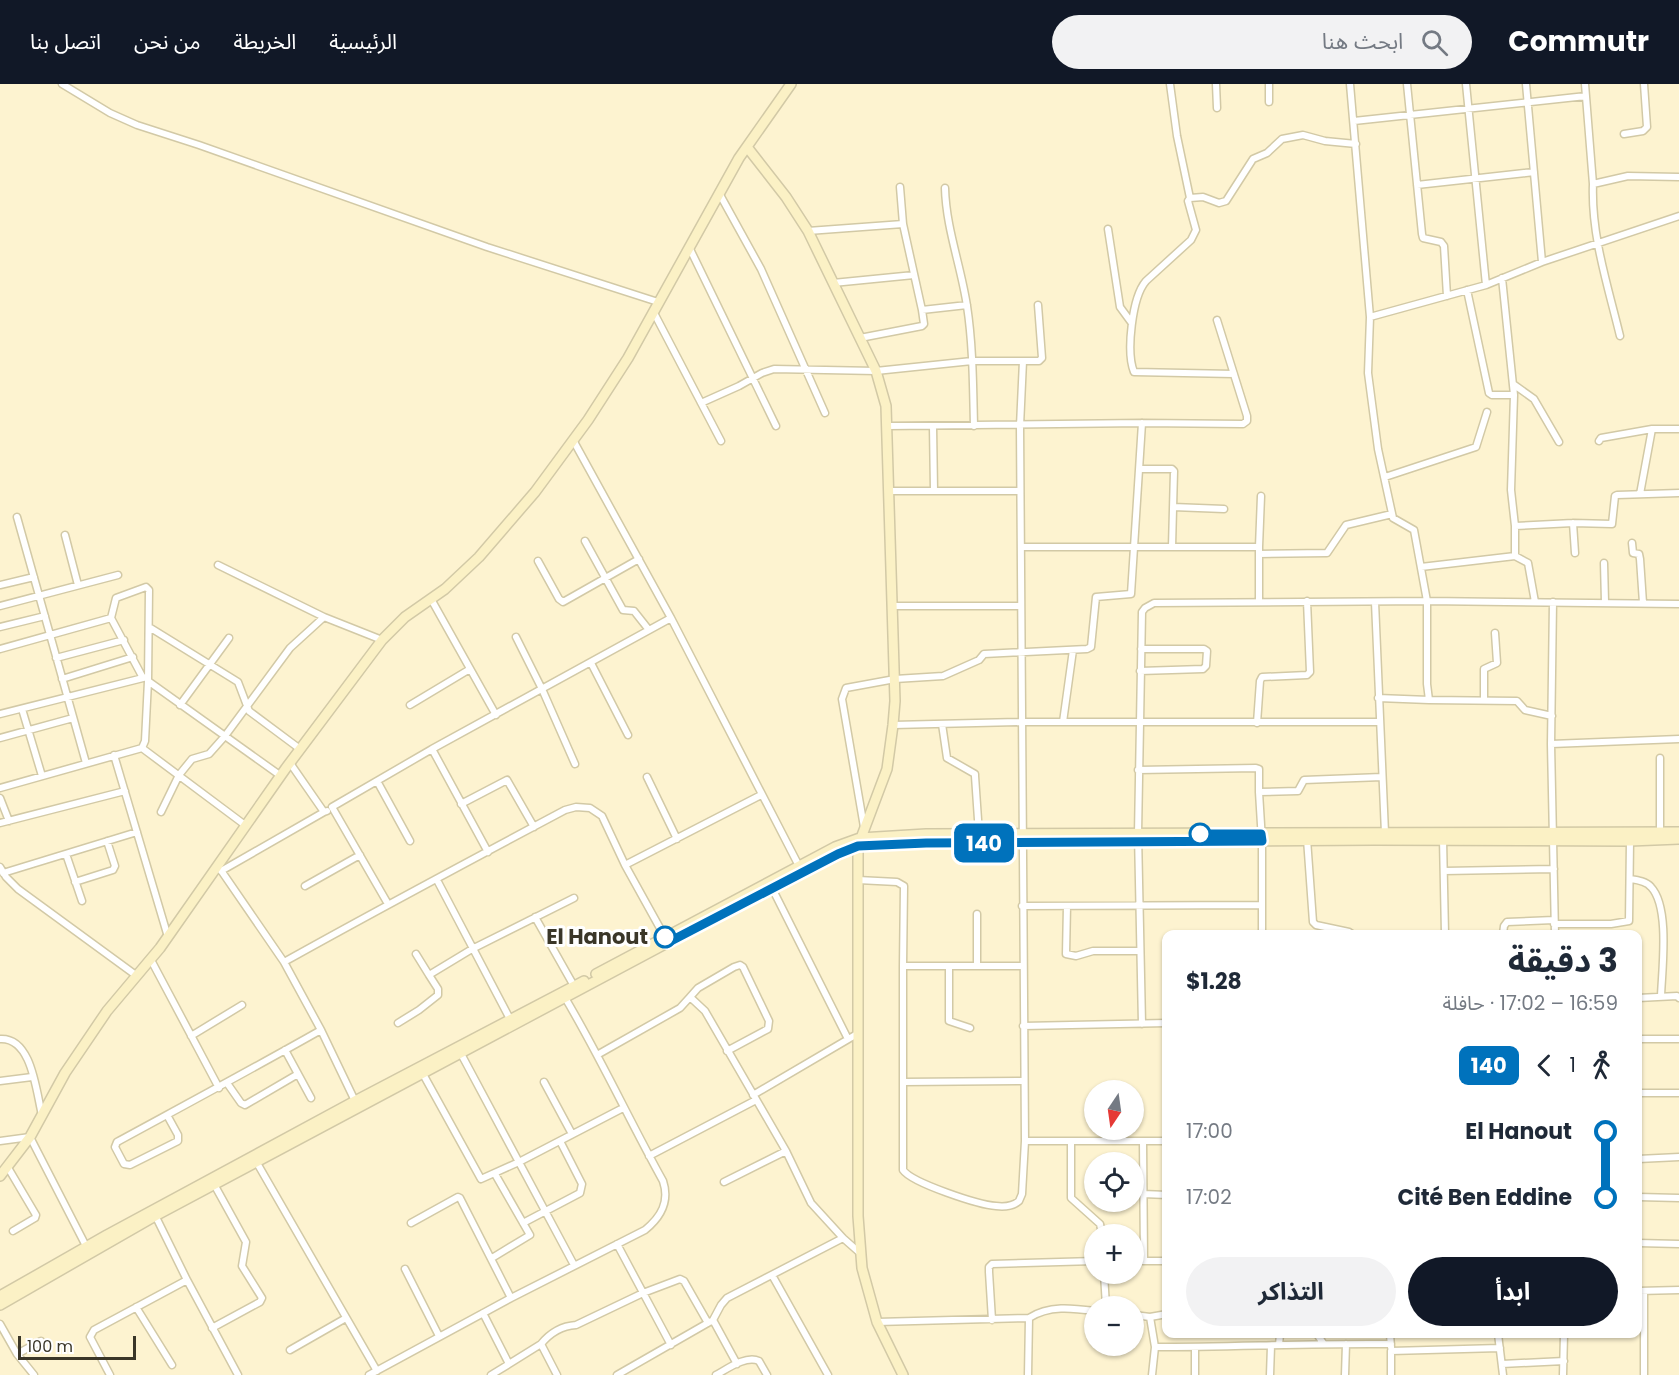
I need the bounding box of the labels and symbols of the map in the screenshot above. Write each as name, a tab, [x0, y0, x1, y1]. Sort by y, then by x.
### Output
unlabelled marker	[1189, 823, 1211, 845]
line badge: 140	[950, 824, 1018, 862]
place label: El Hanout	[546, 922, 648, 951]
marker: El Hanout	[654, 926, 676, 948]
north arrow	[1084, 1080, 1144, 1140]
scale bar	[18, 1333, 136, 1360]

